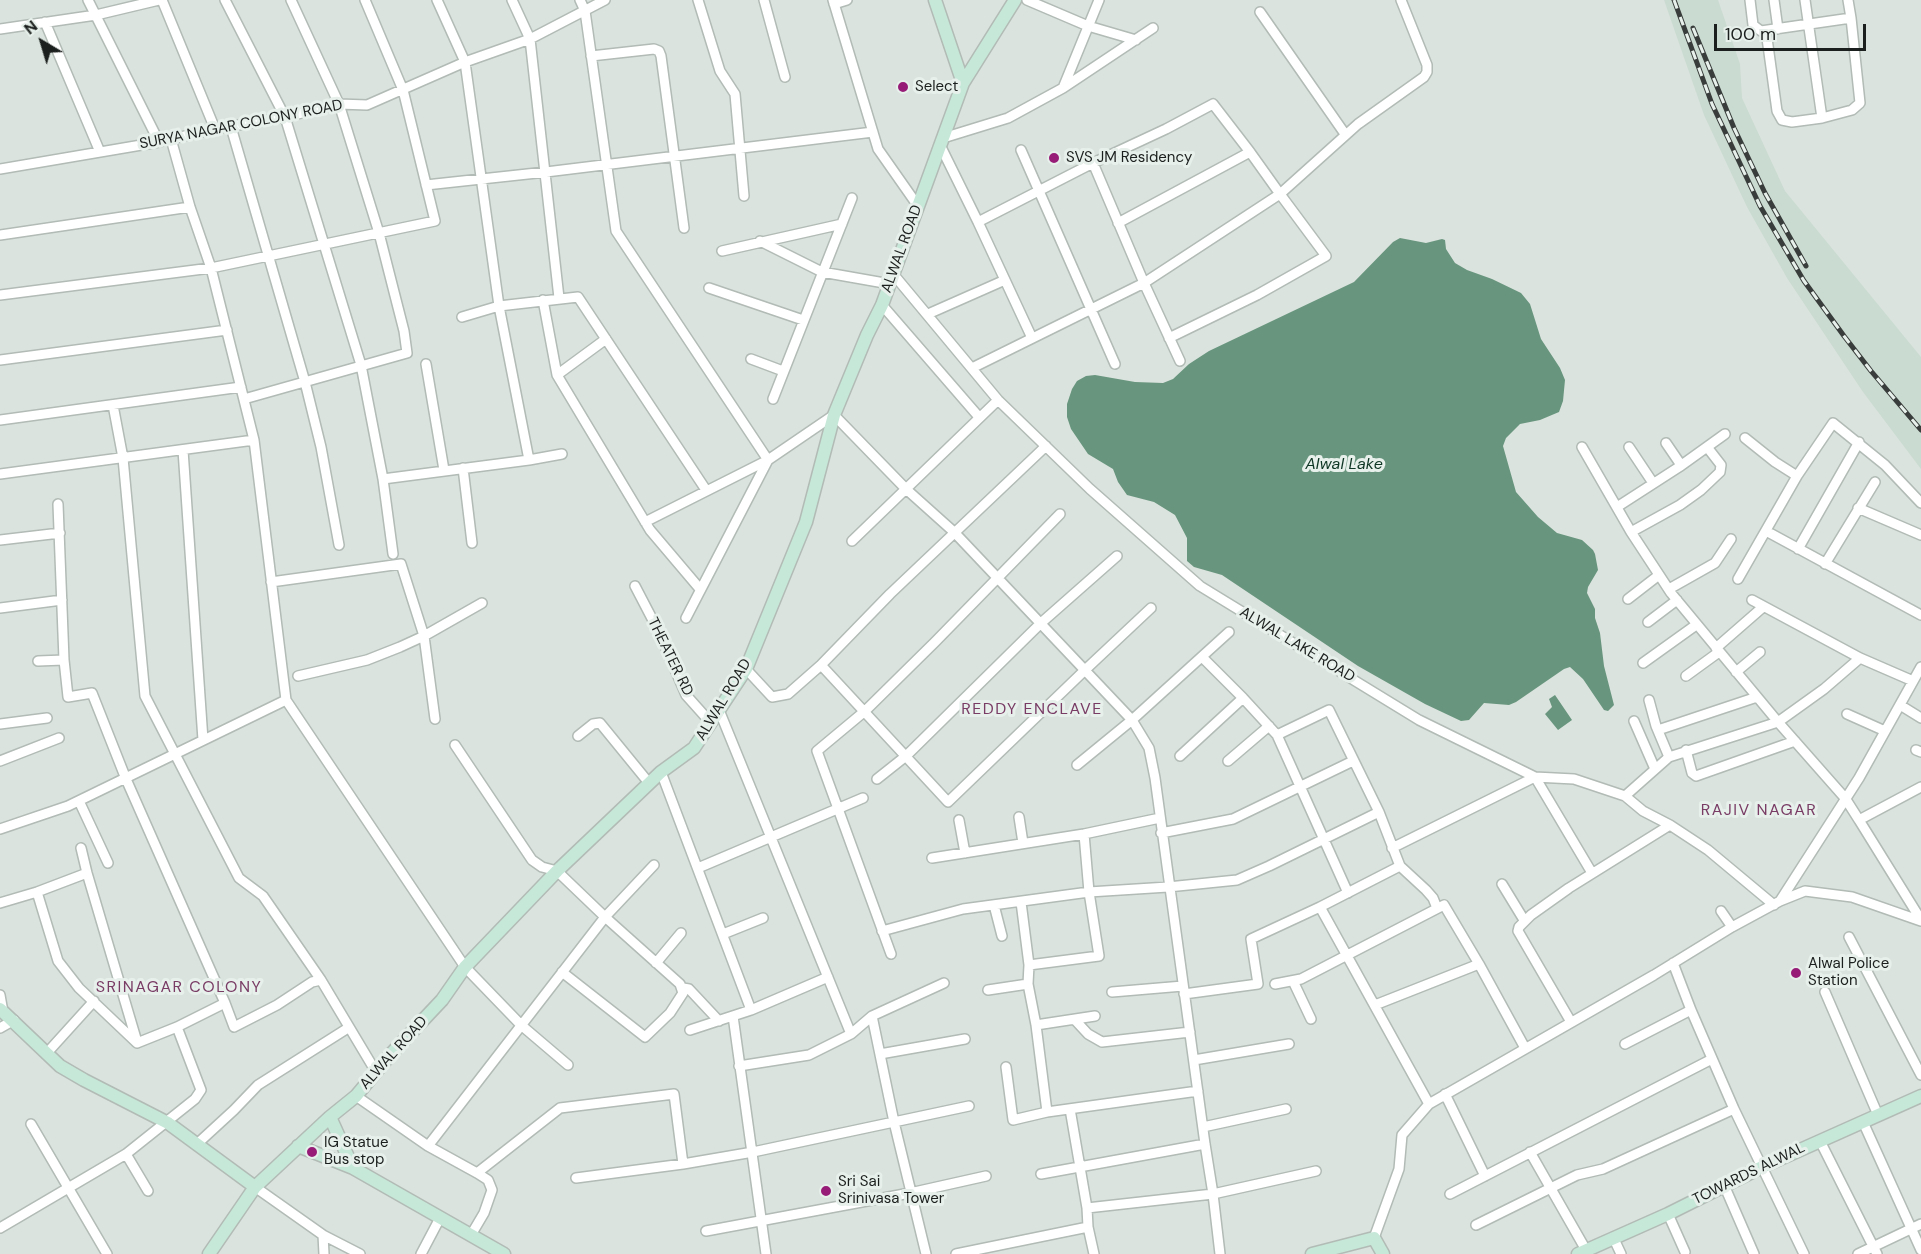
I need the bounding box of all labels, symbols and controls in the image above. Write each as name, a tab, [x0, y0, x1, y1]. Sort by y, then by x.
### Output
north arrow	[12, 12, 72, 72]
scale bar	[1717, 12, 1868, 50]
text: N	[20, 16, 42, 39]
text: 100 m	[1725, 22, 1776, 46]
place label: Select	[915, 78, 958, 96]
marker: Select	[896, 80, 910, 94]
street label: SURYA NAGAR COLONY ROAD	[138, 96, 344, 154]
place label: SVS JM Residency	[1066, 149, 1192, 167]
marker: SVS JM Residency	[1047, 151, 1061, 165]
street label: ALWAL ROAD	[878, 203, 926, 295]
water label: Alwal Lake	[1305, 455, 1383, 475]
street label: ALWAL LAKE ROAD	[1236, 603, 1358, 687]
street label: THEATER RD	[643, 615, 697, 699]
street label: ALWAL ROAD	[693, 656, 755, 744]
district label: REDDY ENCLAVE	[961, 700, 1103, 720]
district label: RAJIV NAGAR	[1701, 801, 1817, 821]
place label: Alwal Police Station	[1808, 955, 1889, 990]
marker: Alwal Police Station	[1789, 966, 1803, 980]
district label: SRINAGAR COLONY	[96, 978, 262, 998]
street label: ALWAL ROAD	[356, 1013, 432, 1093]
place label: IG Statue Bus stop	[324, 1134, 388, 1169]
street label: TOWARDS ALWAL	[1690, 1139, 1808, 1209]
marker: IG Statue Bus stop	[305, 1145, 319, 1159]
place label: Sri Sai Srinivasa Tower	[838, 1173, 944, 1208]
marker: Sri Sai Srinivasa Tower	[819, 1184, 833, 1198]

